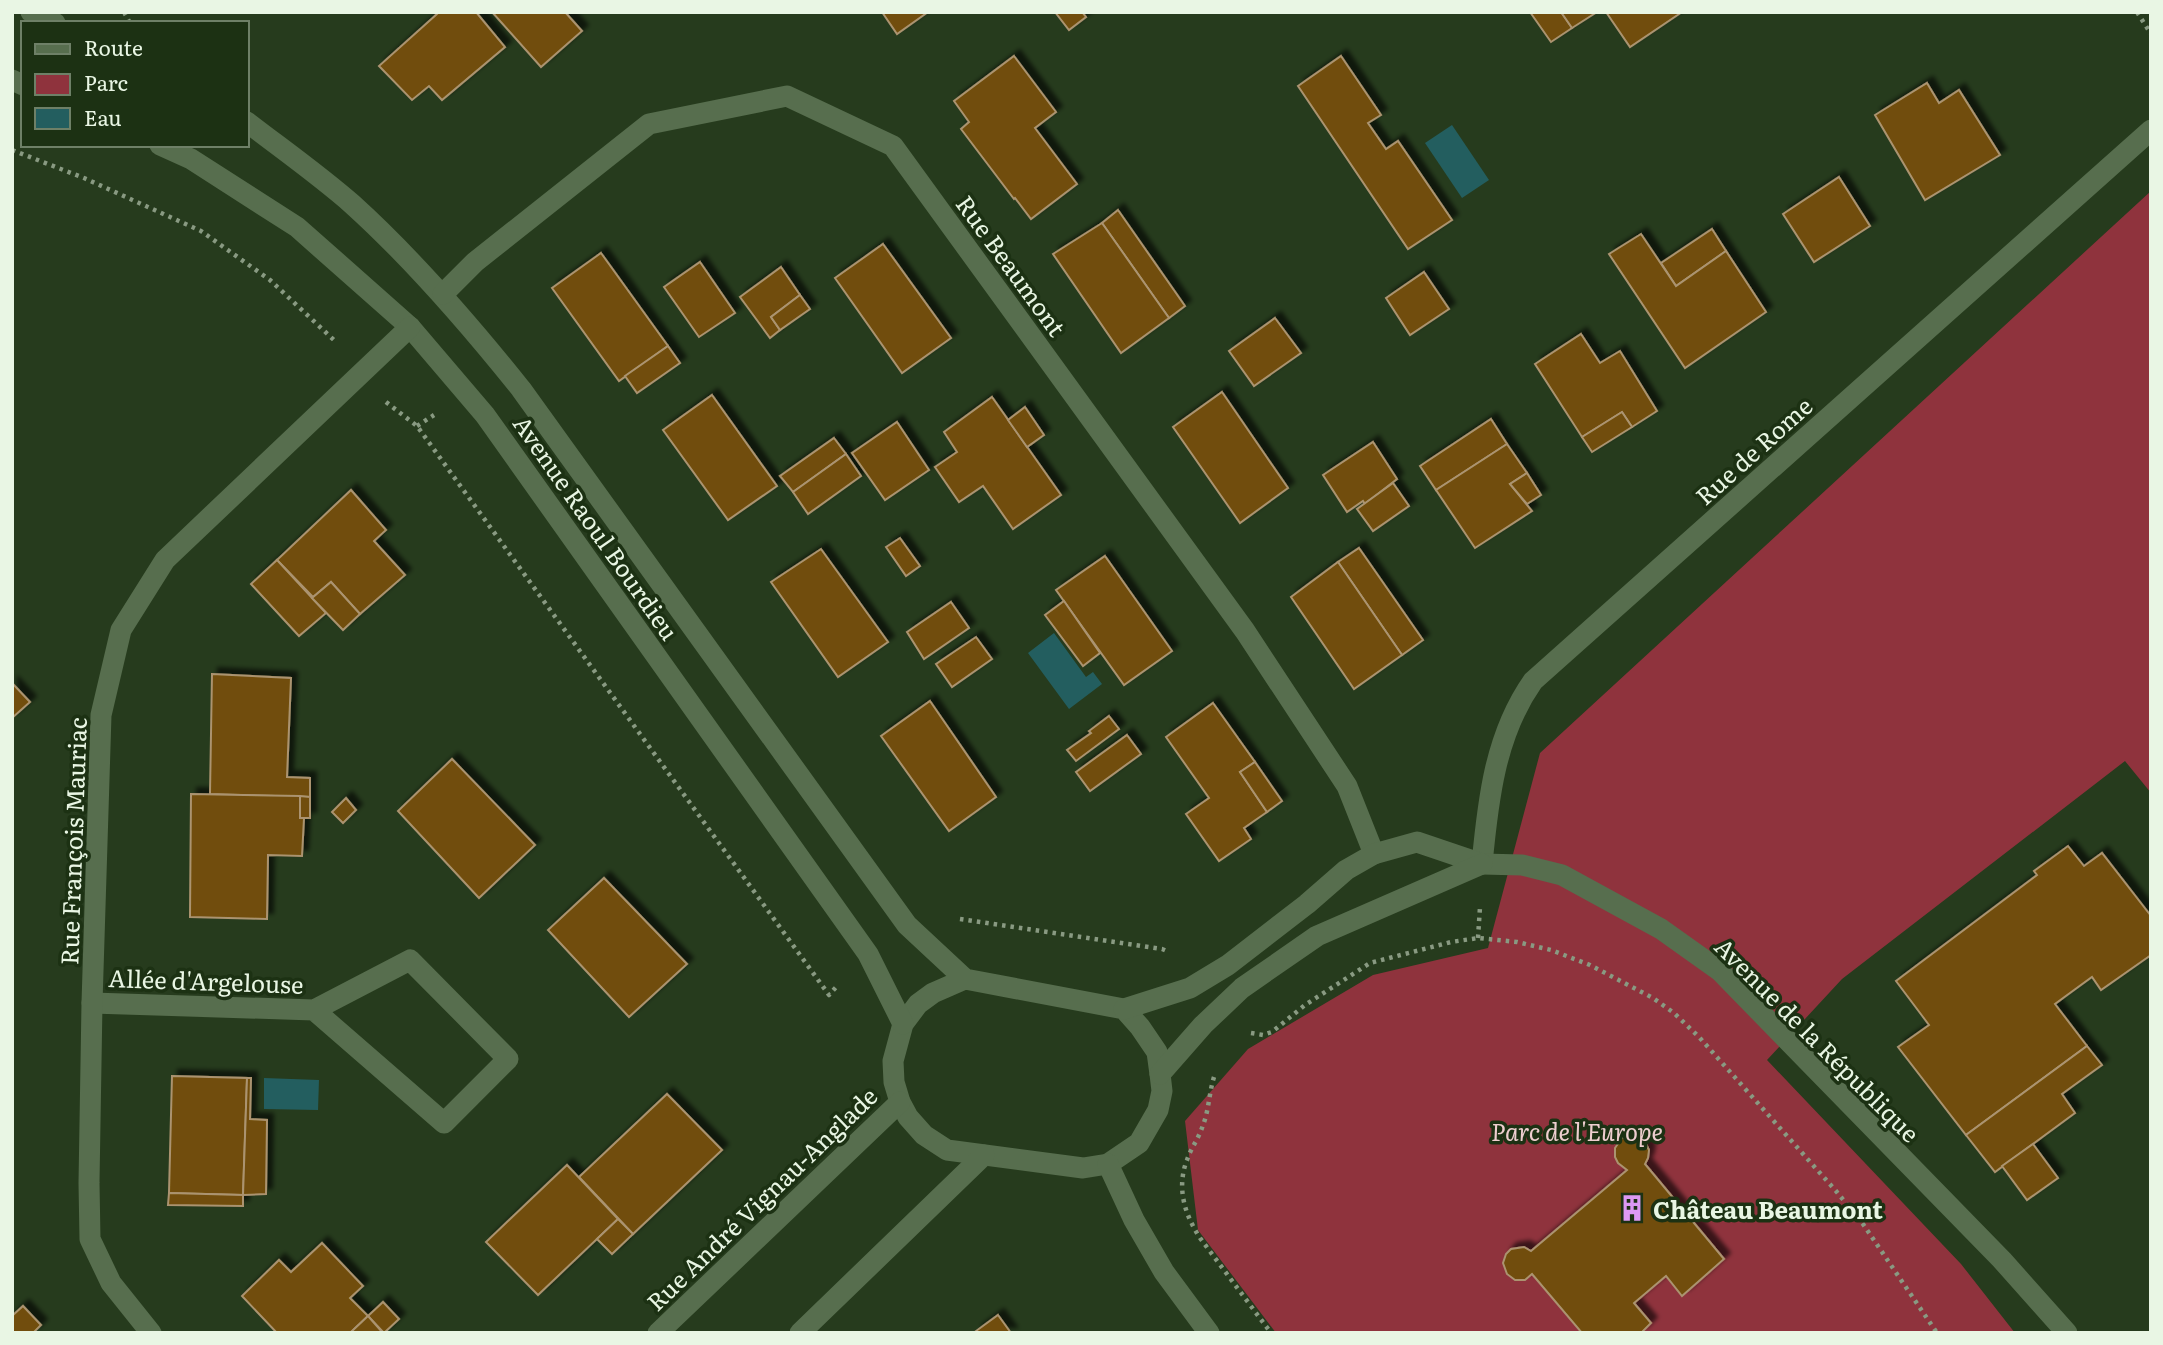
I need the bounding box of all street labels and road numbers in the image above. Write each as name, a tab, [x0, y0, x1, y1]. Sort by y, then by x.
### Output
street label: Rue Beaumont	[949, 187, 1075, 343]
street label: Rue de Rome	[1687, 388, 1819, 512]
street label: Avenue Raoul Bourdieu	[506, 408, 688, 646]
street label: Rue François Mauriac	[50, 717, 94, 965]
street label: Avenue de la République	[1708, 929, 1928, 1149]
street label: Allée d'Argelouse	[108, 959, 304, 1001]
street label: Rue André Vignau-Anglade	[638, 1078, 884, 1318]

